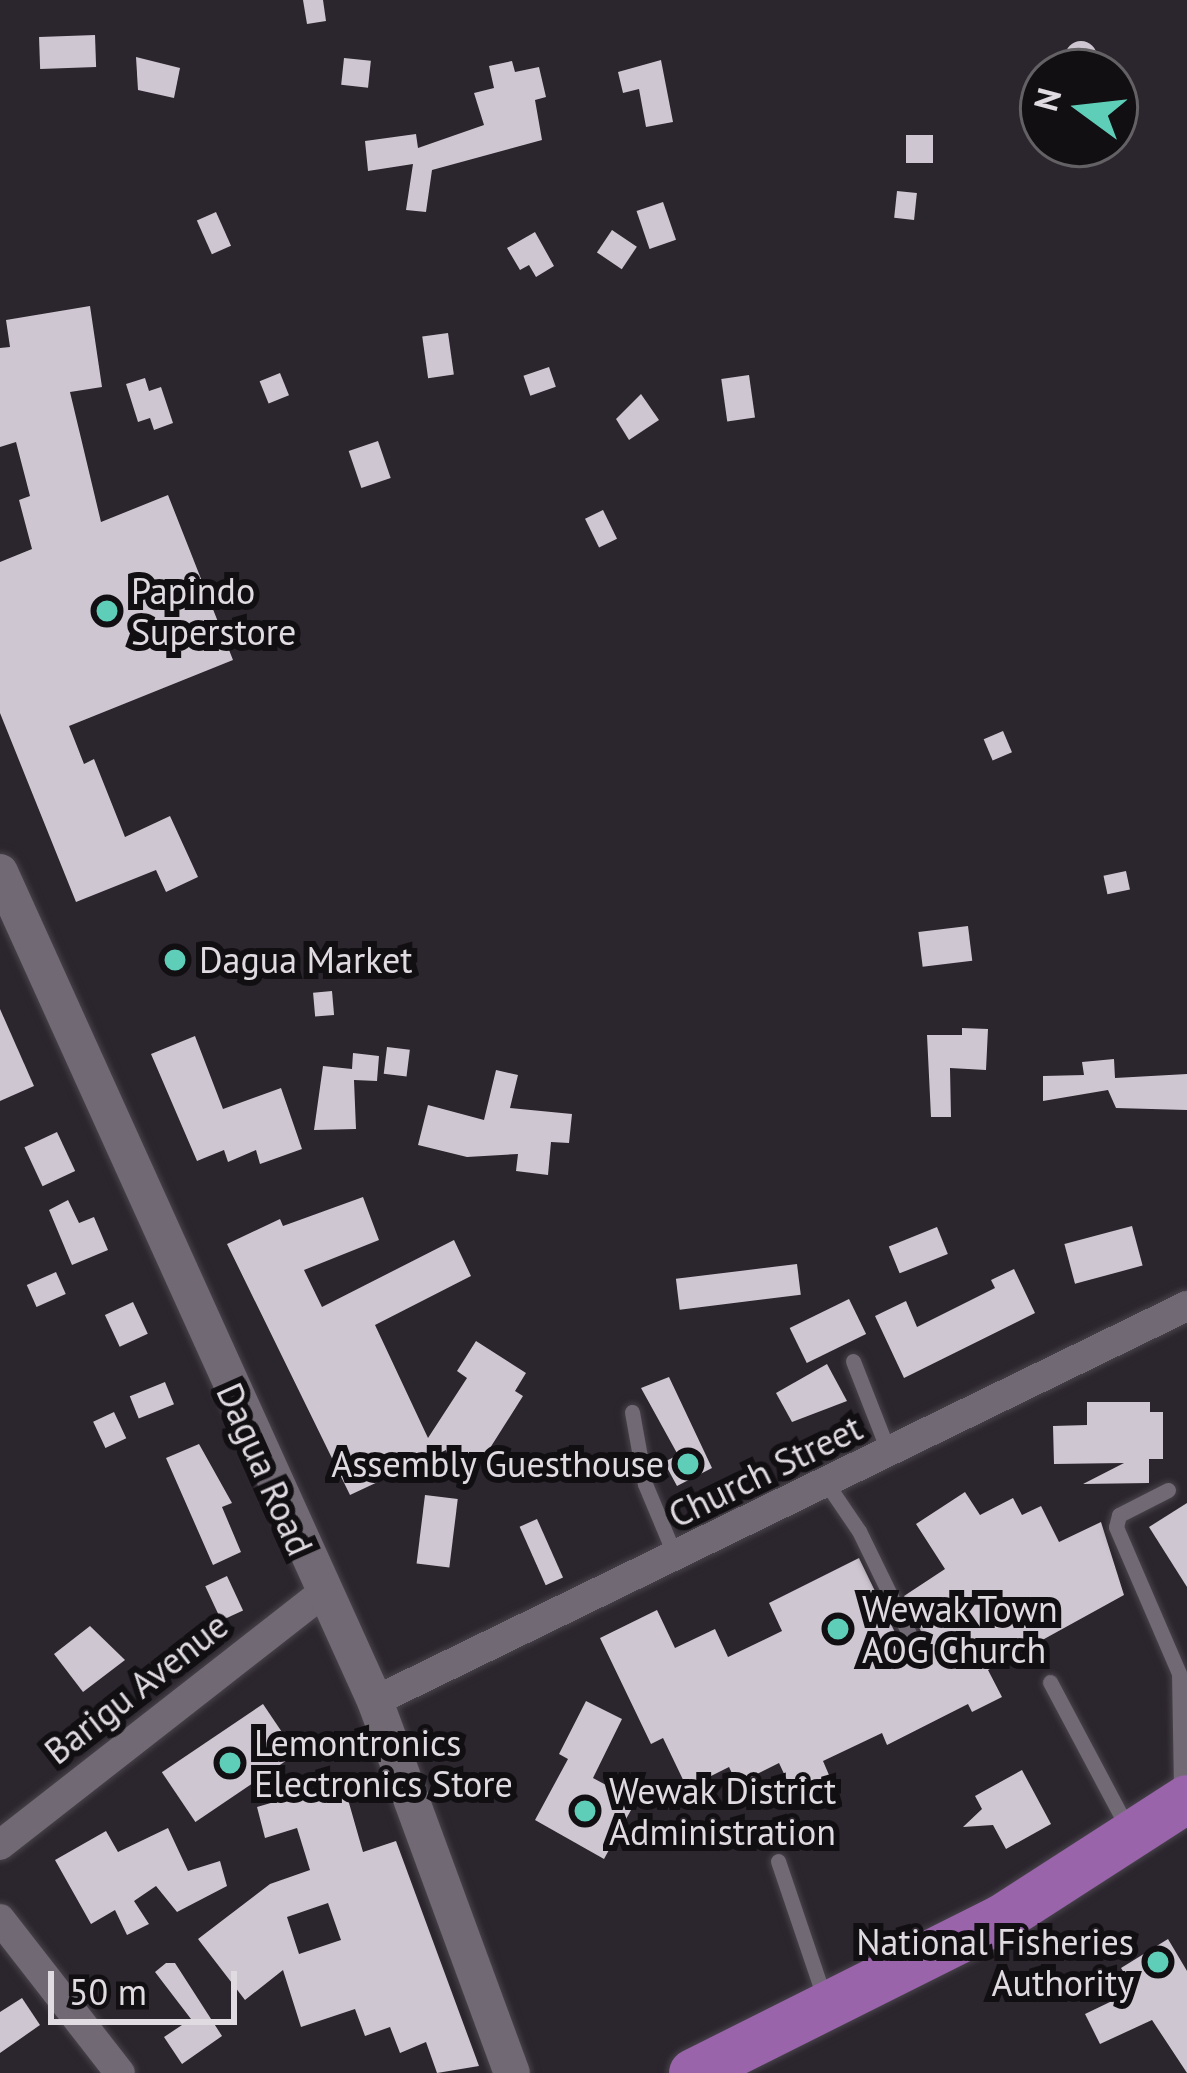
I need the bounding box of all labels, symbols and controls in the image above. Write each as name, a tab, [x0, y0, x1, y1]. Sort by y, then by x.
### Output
north arrow	[1019, 48, 1139, 168]
text: N	[1023, 83, 1070, 115]
place label: Papindo Superstore	[131, 568, 296, 653]
marker: Papindo Superstore	[94, 598, 120, 624]
place label: Dagua Market	[199, 938, 412, 982]
marker: Dagua Market	[162, 947, 188, 973]
street label: Dagua Road	[208, 1376, 322, 1562]
street label: Church Street	[661, 1406, 869, 1536]
place label: Assembly Guesthouse	[330, 1442, 664, 1486]
marker: Assembly Guesthouse	[675, 1451, 701, 1477]
place label: Wewak Town AOG Church	[862, 1586, 1060, 1671]
street label: Barigu Avenue	[35, 1603, 237, 1773]
marker: Wewak Town AOG Church	[825, 1616, 851, 1642]
place label: Lemontronics Electronics Store	[254, 1720, 513, 1805]
marker: Lemontronics Electronics Store	[217, 1750, 243, 1776]
place label: Wewak District Administration	[609, 1768, 837, 1853]
marker: Wewak District Administration	[572, 1798, 598, 1824]
place label: National Fisheries Authority	[856, 1919, 1134, 2004]
scale bar	[54, 1947, 243, 2021]
marker: National Fisheries Authority	[1145, 1949, 1171, 1975]
text: 50 m	[69, 1968, 147, 2015]

